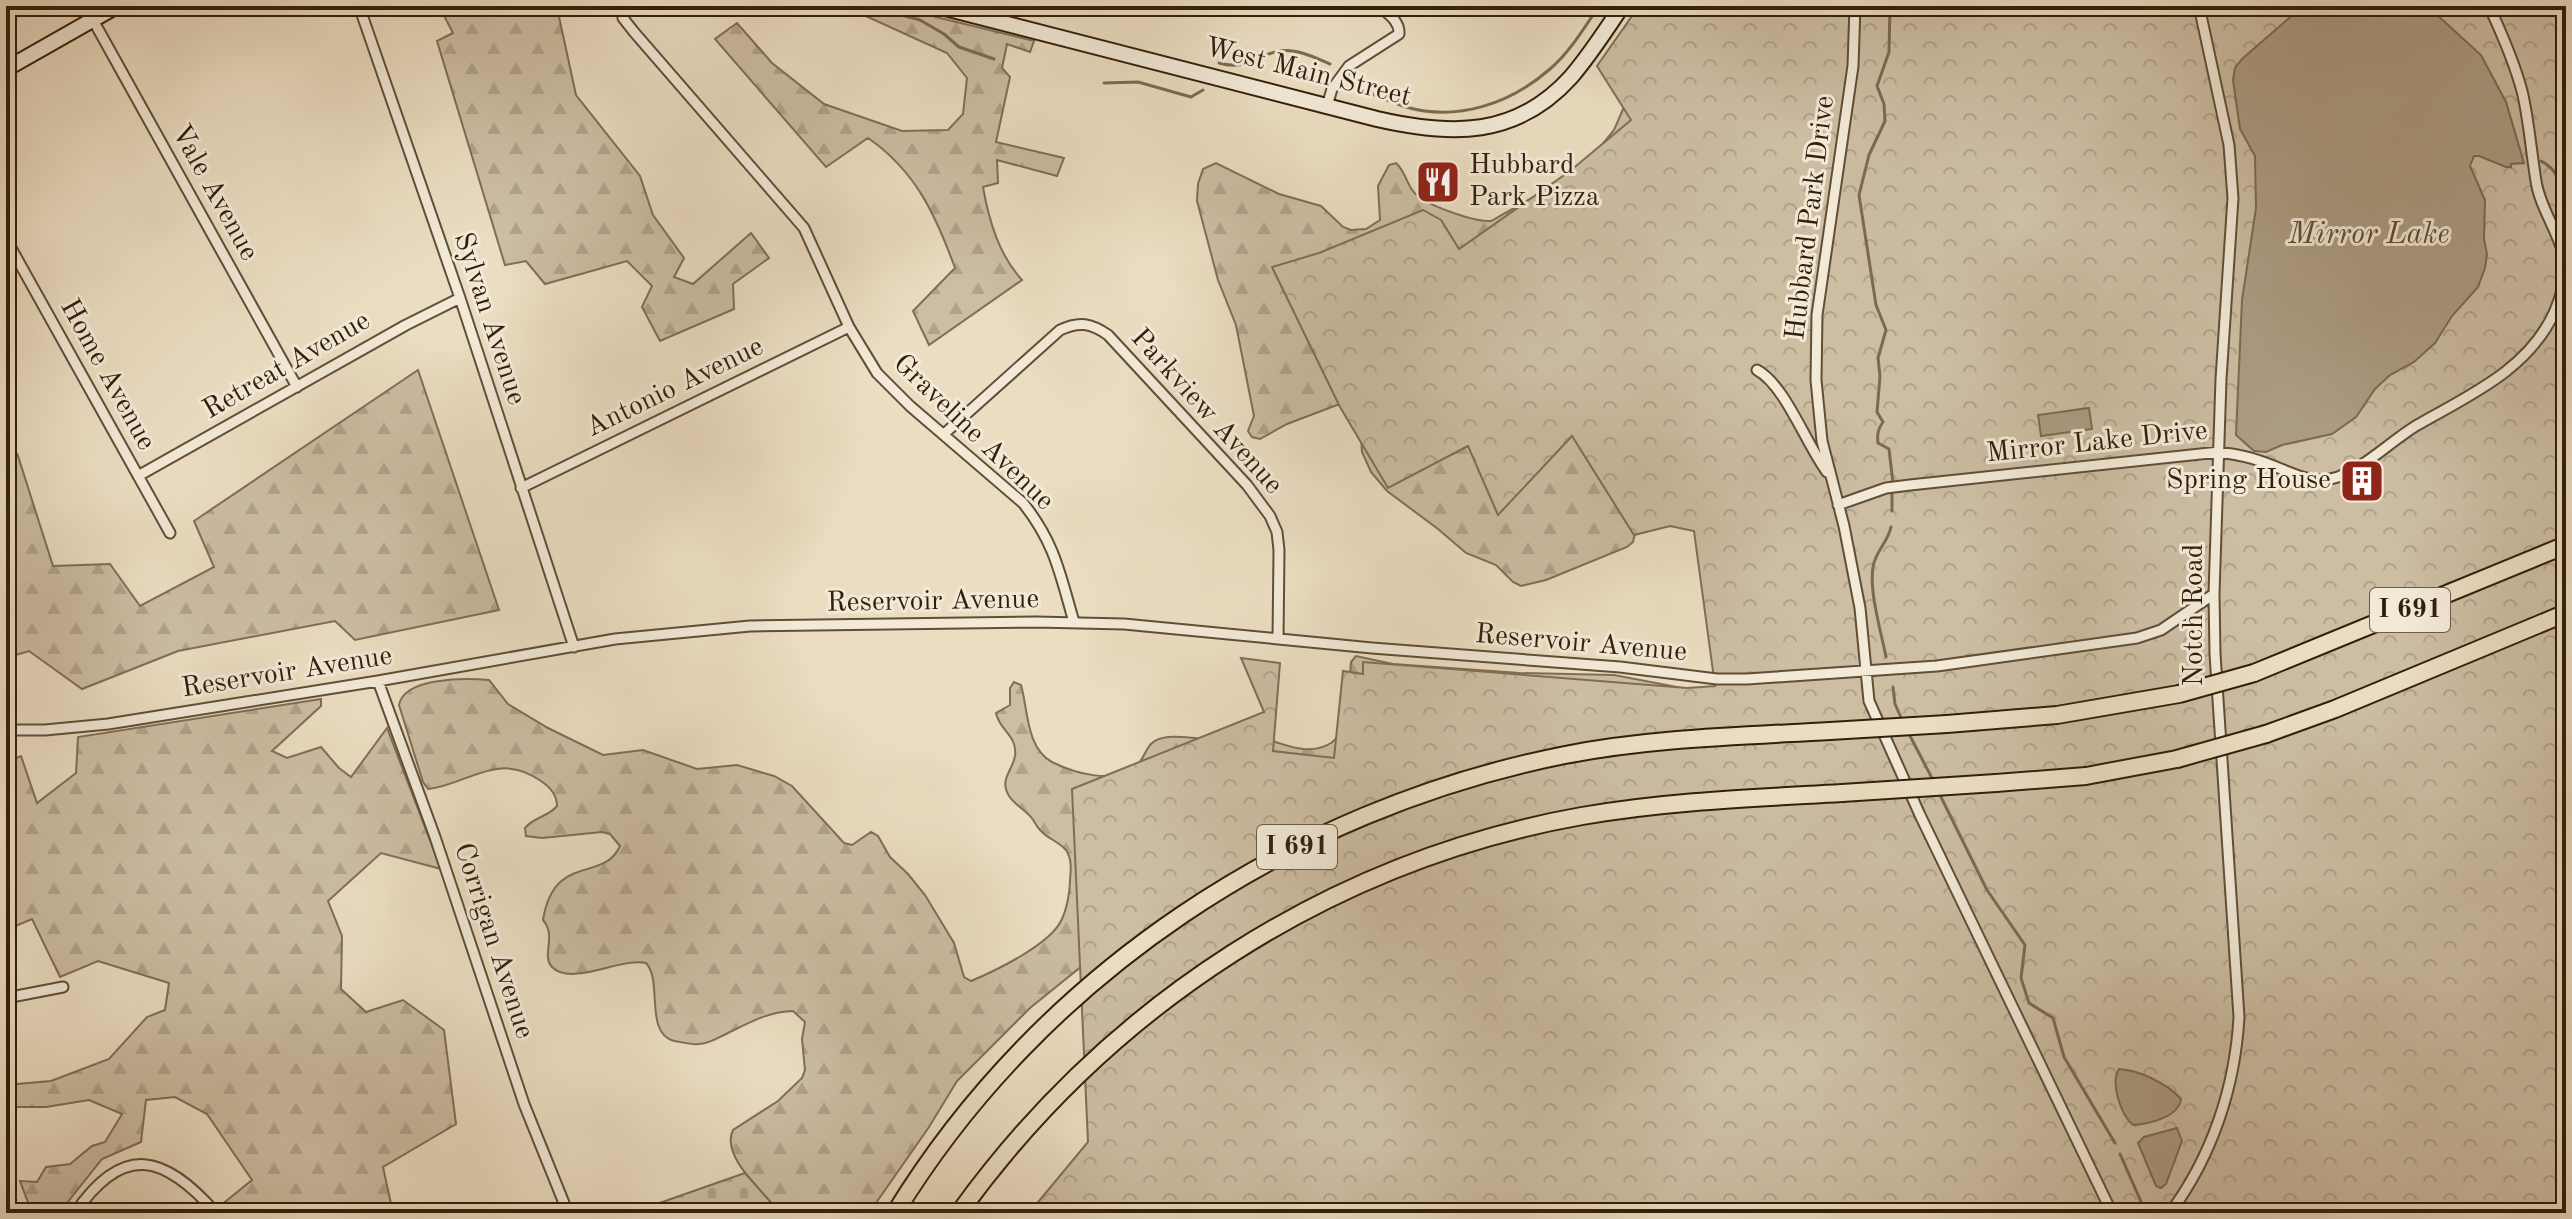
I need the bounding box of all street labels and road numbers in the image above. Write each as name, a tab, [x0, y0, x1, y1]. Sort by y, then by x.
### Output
street label: West Main Street	[1202, 34, 1414, 112]
street label: Hubbard Park Drive	[1782, 94, 1840, 342]
street label: Vale Avenue	[165, 120, 263, 266]
street label: Sylvan Avenue	[448, 229, 530, 409]
street label: Home Avenue	[54, 295, 160, 455]
street label: Retreat Avenue	[199, 307, 375, 425]
street label: Parkview Avenue	[1125, 324, 1287, 500]
street label: Antonio Avenue	[582, 333, 768, 443]
street label: Graveline Avenue	[887, 350, 1059, 516]
street label: Mirror Lake Drive	[1985, 417, 2209, 469]
street label: Notch Road	[2181, 544, 2209, 686]
street label: Reservoir Avenue	[826, 586, 1040, 618]
road number: I 691	[2370, 588, 2450, 632]
street label: Reservoir Avenue	[1474, 621, 1688, 667]
street label: Reservoir Avenue	[180, 643, 394, 703]
road number: I 691	[1257, 825, 1337, 869]
street label: Corrigan Avenue	[448, 840, 538, 1042]

